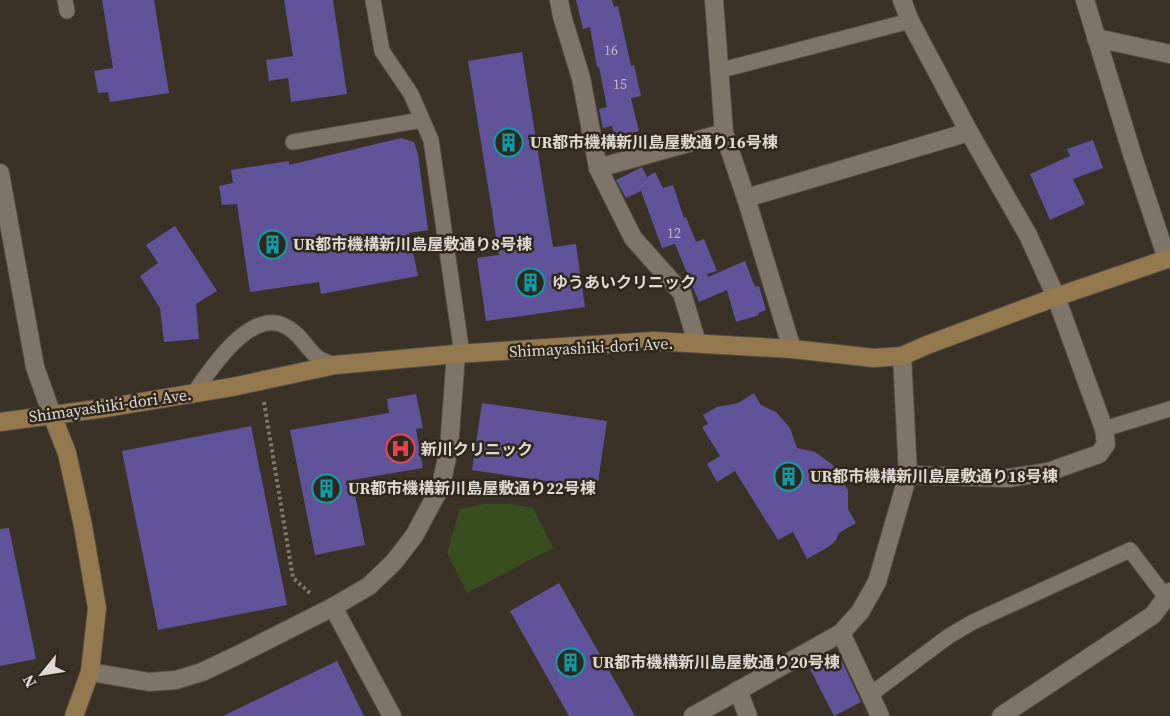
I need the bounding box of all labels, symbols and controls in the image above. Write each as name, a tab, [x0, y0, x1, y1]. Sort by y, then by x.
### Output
house number: 16	[604, 40, 618, 60]
house number: 15	[613, 74, 627, 94]
building icon: UR都市機構新川島屋敷通り16号棟	[493, 126, 525, 158]
place label: UR都市機構新川島屋敷通り16号棟	[530, 131, 778, 153]
house number: 12	[667, 223, 681, 243]
building icon: UR都市機構新川島屋敷通り8号棟	[256, 228, 288, 260]
place label: UR都市機構新川島屋敷通り8号棟	[293, 233, 532, 255]
building icon: ゆうあいクリニック	[515, 266, 547, 298]
place label: ゆうあいクリニック	[552, 271, 696, 293]
street label: Shimayashiki-dori Ave.	[509, 332, 673, 362]
street label: Shimayashiki-dori Ave.	[27, 383, 193, 427]
hospital icon: 新川クリニック	[384, 433, 416, 465]
place label: 新川クリニック	[421, 438, 533, 460]
building icon: UR都市機構新川島屋敷通り18号棟	[773, 460, 805, 492]
place label: UR都市機構新川島屋敷通り18号棟	[810, 465, 1058, 487]
building icon: UR都市機構新川島屋敷通り22号棟	[311, 472, 343, 504]
place label: UR都市機構新川島屋敷通り22号棟	[348, 477, 596, 499]
north arrow	[12, 644, 72, 704]
building icon: UR都市機構新川島屋敷通り20号棟	[555, 646, 587, 678]
place label: UR都市機構新川島屋敷通り20号棟	[592, 651, 840, 673]
text: N	[16, 671, 41, 692]

